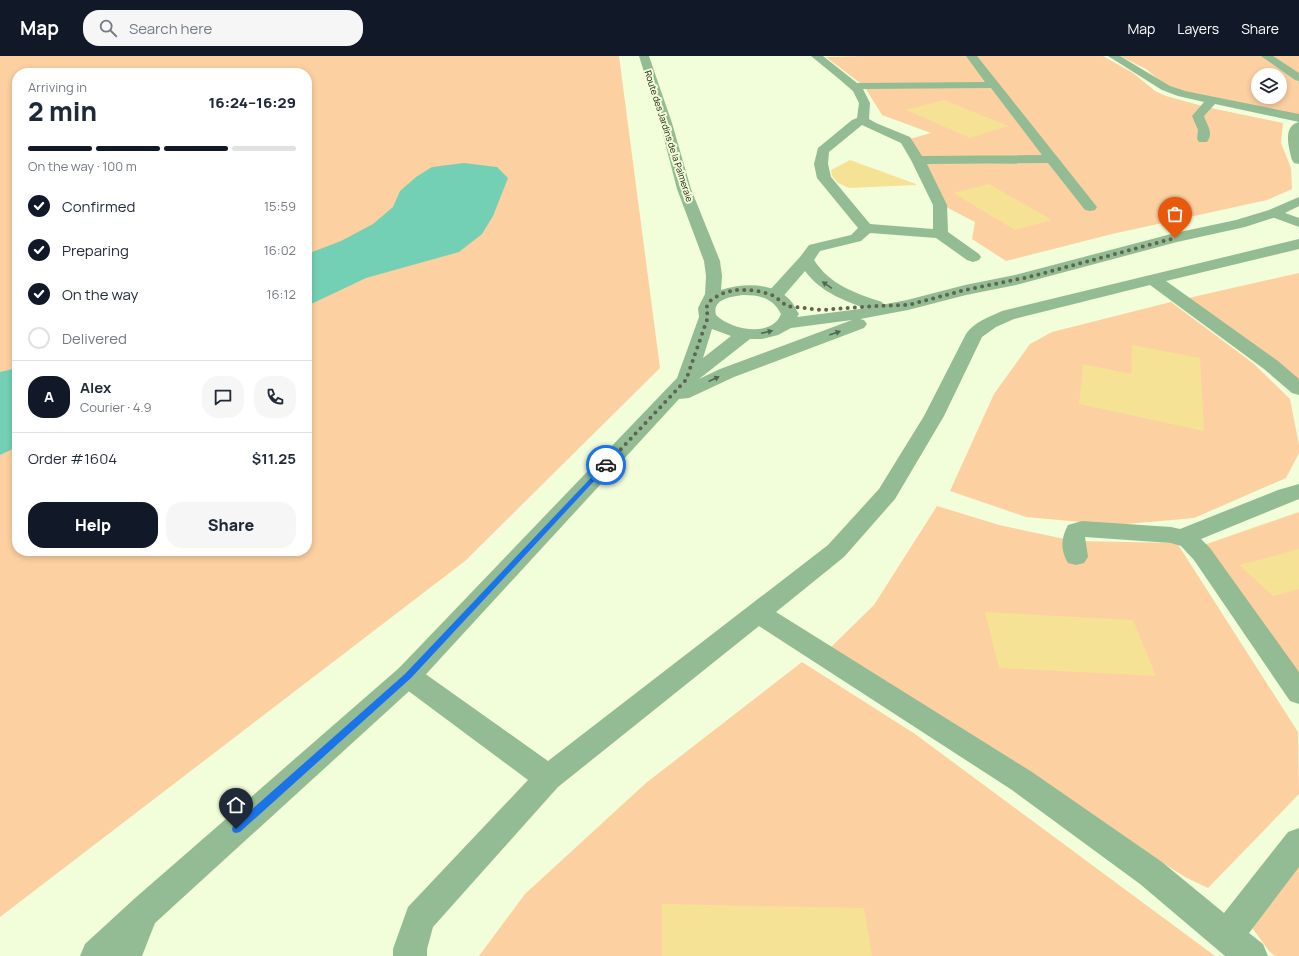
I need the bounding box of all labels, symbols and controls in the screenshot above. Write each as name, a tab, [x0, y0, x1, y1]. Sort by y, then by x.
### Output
search box	[83, 10, 363, 46]
text: Map	[20, 15, 59, 41]
icon: search	[97, 17, 119, 39]
text: Search here	[129, 18, 212, 39]
text: Map	[1127, 19, 1155, 38]
text: Layers	[1177, 19, 1219, 38]
text: Share	[1241, 19, 1279, 38]
map controls	[1251, 68, 1287, 104]
button: layers	[1251, 68, 1287, 104]
street label: Route des Jardins de la Palmeraie	[642, 69, 696, 203]
text: Arriving in	[28, 78, 87, 96]
text: 16:24–16:29	[209, 92, 296, 113]
text: 2 min	[28, 93, 97, 129]
text: On the way · 100 m	[28, 157, 137, 175]
icon: check	[28, 195, 50, 217]
text: Confirmed	[62, 196, 135, 217]
text: 15:59	[264, 197, 296, 215]
pin	[1158, 197, 1192, 238]
icon: bag	[1164, 203, 1186, 225]
icon: check	[28, 239, 50, 261]
text: Preparing	[62, 240, 129, 261]
text: 16:02	[264, 241, 296, 259]
one-way arrow	[822, 281, 832, 289]
icon: check	[28, 283, 50, 305]
text: On the way	[62, 284, 138, 305]
text: 16:12	[266, 285, 296, 303]
text: Delivered	[62, 328, 127, 349]
one-way arrow	[760, 328, 773, 334]
one-way arrow	[829, 329, 841, 335]
button: chat	[202, 376, 244, 418]
button: phone	[254, 376, 296, 418]
one-way arrow	[708, 376, 720, 382]
text: Alex	[80, 377, 111, 398]
text: A	[44, 386, 54, 407]
text: Courier · 4.9	[80, 398, 152, 416]
courier	[586, 445, 626, 485]
text: Order #1604	[28, 448, 117, 469]
text: $11.25	[252, 448, 296, 469]
icon: car	[595, 454, 617, 476]
button: Help	[28, 502, 158, 548]
button: Share	[166, 502, 296, 548]
pin	[219, 788, 253, 829]
icon: home	[225, 794, 247, 816]

